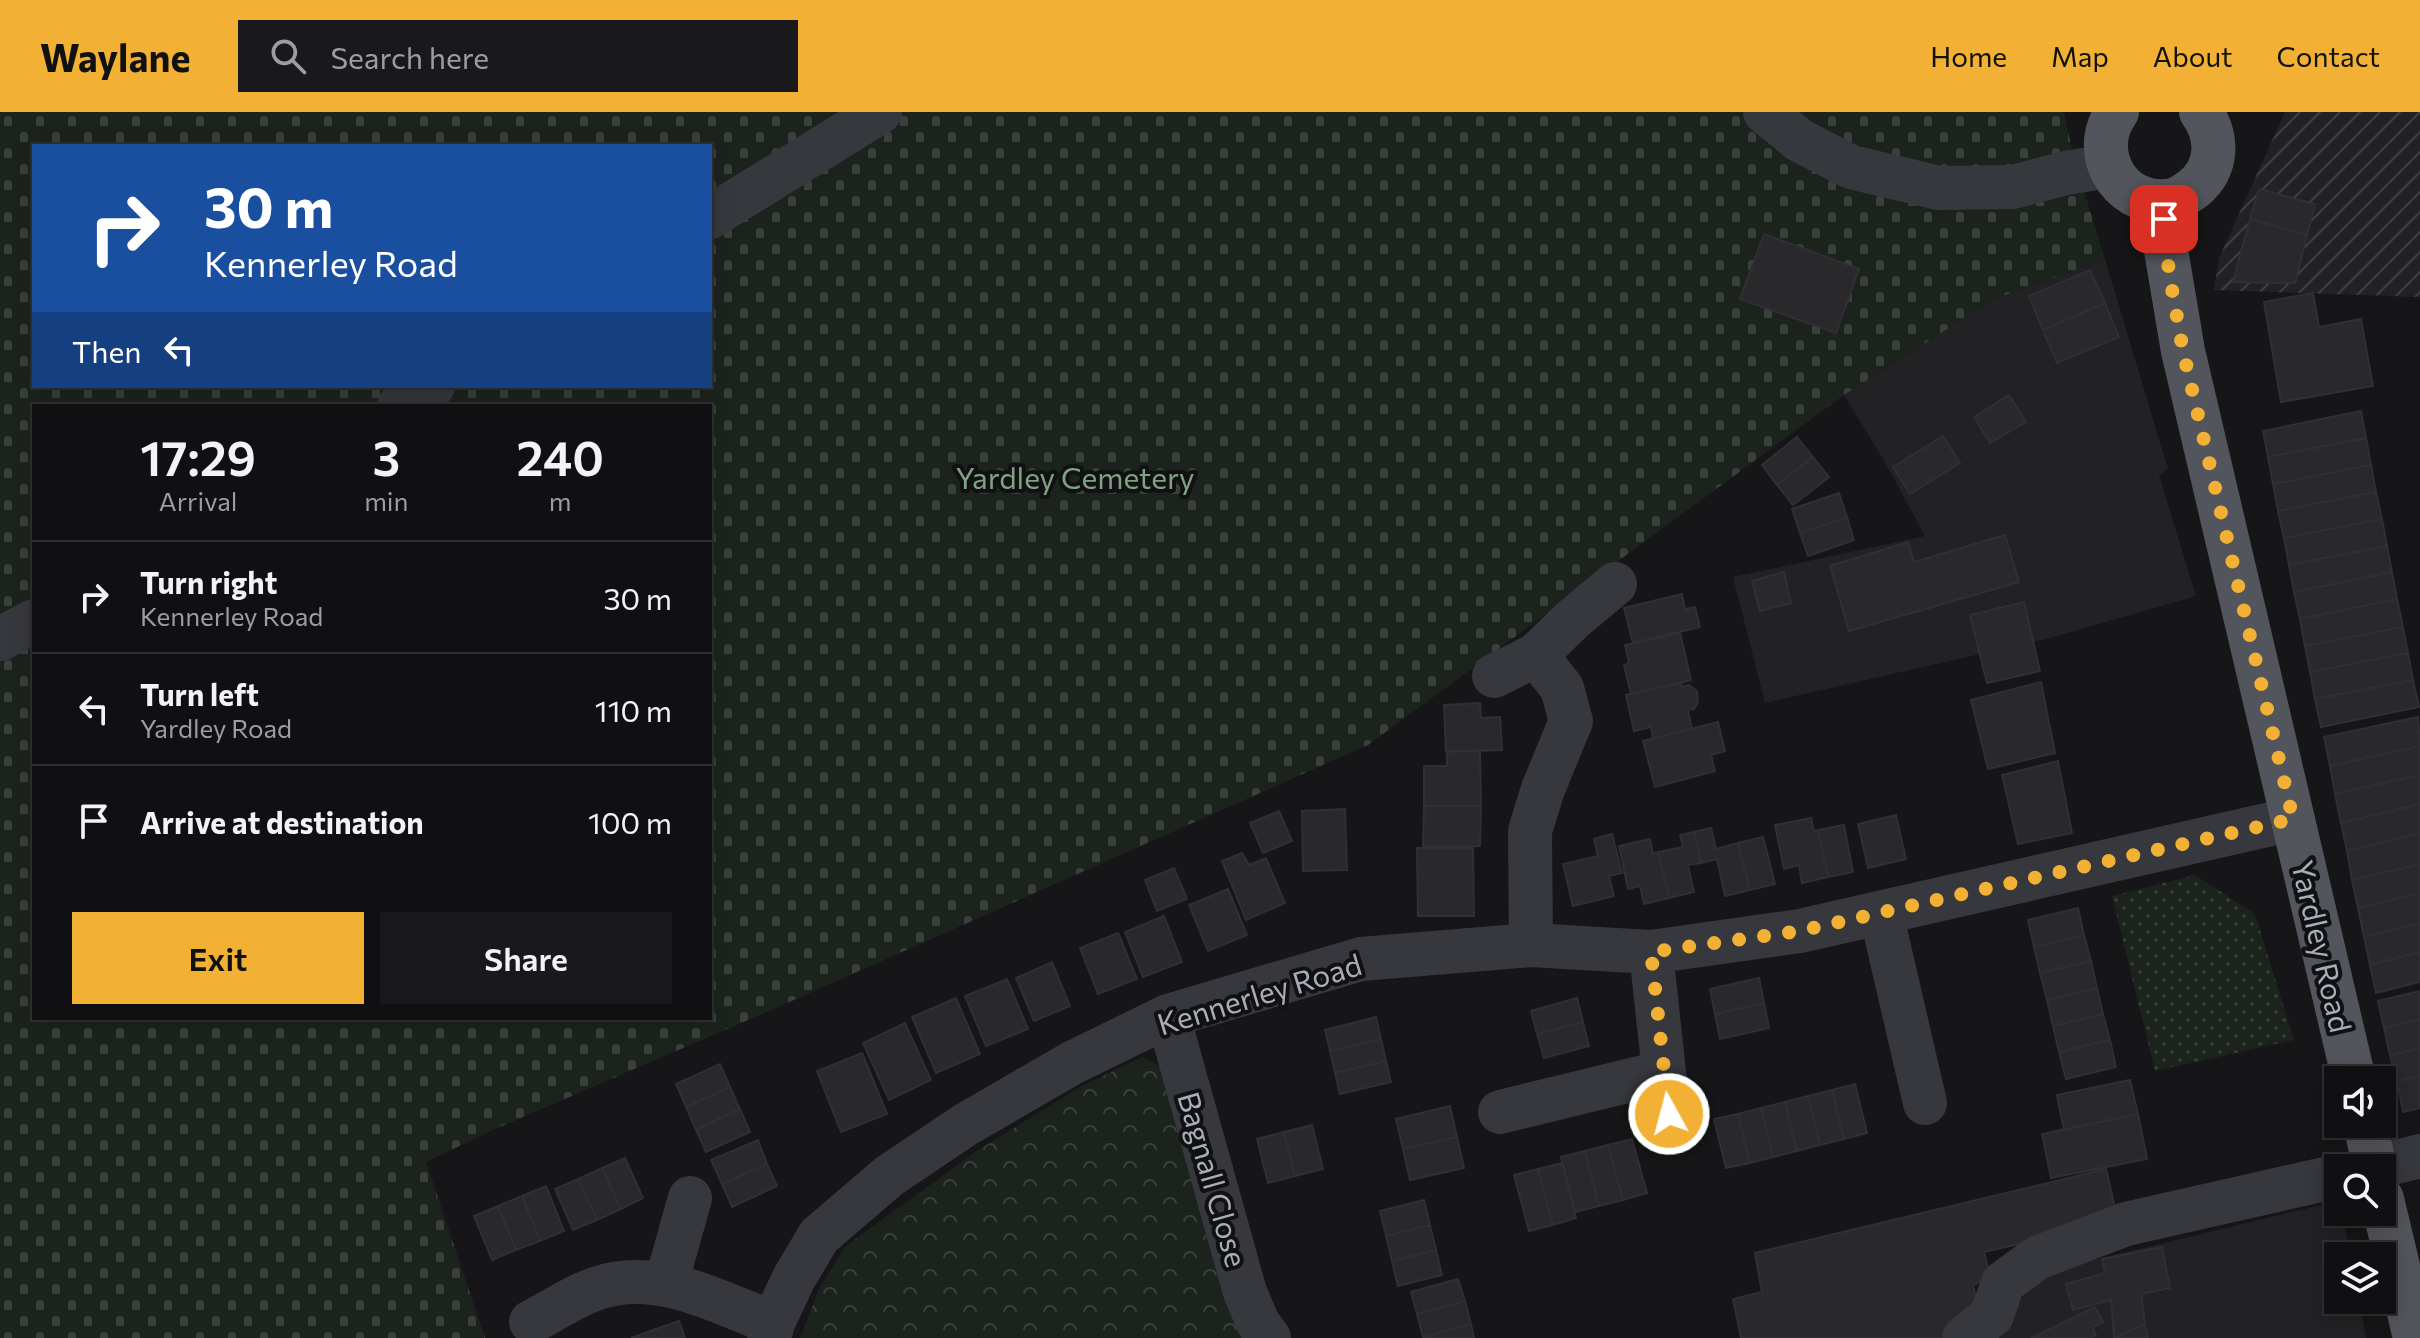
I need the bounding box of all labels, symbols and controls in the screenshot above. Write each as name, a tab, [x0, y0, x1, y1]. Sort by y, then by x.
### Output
search box	[238, 20, 798, 92]
text: Waylane	[40, 33, 190, 80]
icon: search	[266, 34, 310, 78]
text: Search here	[330, 38, 489, 75]
text: Home	[1930, 39, 2007, 73]
text: Map	[2051, 39, 2109, 73]
text: About	[2153, 39, 2233, 73]
text: Contact	[2277, 39, 2380, 73]
text: 30 m	[204, 171, 333, 240]
icon: right	[72, 176, 176, 280]
pin	[2130, 185, 2198, 253]
icon: arrive	[2142, 197, 2186, 241]
text: Kennerley Road	[204, 240, 458, 284]
icon: left	[157, 328, 201, 372]
text: Then	[72, 332, 141, 369]
text: 17:29	[140, 427, 256, 486]
text: 3	[372, 427, 400, 486]
text: 240	[517, 427, 604, 486]
park label: Yardley Cemetery	[956, 458, 1194, 495]
text: Arrival	[159, 485, 237, 516]
text: min	[364, 485, 408, 516]
text: m	[549, 485, 572, 516]
text: Turn right	[140, 563, 277, 600]
icon: right	[72, 575, 116, 619]
text: 30 m	[603, 579, 672, 616]
text: Kennerley Road	[140, 600, 323, 631]
text: Turn left	[140, 675, 259, 712]
icon: left	[72, 687, 116, 731]
text: 110 m	[595, 691, 672, 728]
text: Yardley Road	[140, 712, 292, 743]
icon: arrive	[72, 799, 116, 843]
text: Arrive at destination	[140, 803, 424, 840]
text: 100 m	[588, 803, 672, 840]
street label: Yardley Road	[2285, 856, 2361, 1036]
button: Exit	[72, 912, 364, 1004]
button: Share	[380, 912, 672, 1004]
street label: Kennerley Road	[1152, 944, 1366, 1042]
map controls	[2324, 1066, 2396, 1314]
button: sound	[2324, 1066, 2396, 1138]
position arrow	[1627, 1072, 1711, 1156]
street label: Bagnall Close	[1171, 1087, 1257, 1271]
button: search	[2324, 1154, 2396, 1226]
button: layers	[2324, 1242, 2396, 1314]

